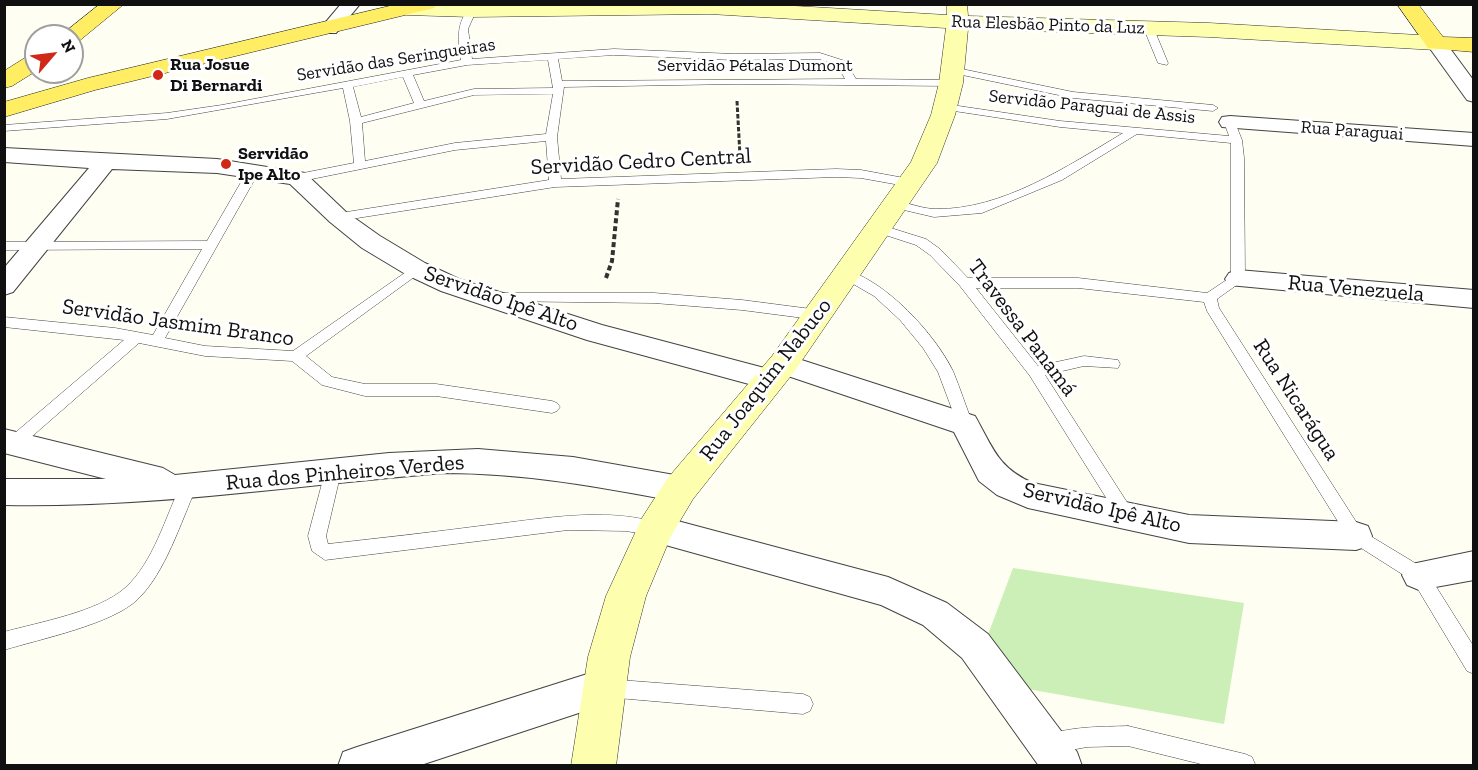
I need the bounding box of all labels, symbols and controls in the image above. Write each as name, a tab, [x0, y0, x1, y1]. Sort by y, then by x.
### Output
street label: Rua Elesbão Pinto da Luz	[951, 11, 1145, 39]
north arrow	[24, 24, 84, 84]
street label: Servidão das Seringueiras	[295, 34, 497, 86]
text: N	[57, 36, 80, 56]
place label: Rua Josue Di Bernardi	[170, 54, 263, 97]
street label: Servidão Pétalas Dumont	[657, 55, 853, 77]
marker: Rua Josue Di Bernardi	[151, 68, 165, 82]
street label: Servidão Paraguai de Assis	[988, 85, 1196, 129]
street label: Rua Paraguai	[1300, 117, 1404, 145]
place label: Servidão Ipe Alto	[238, 143, 308, 186]
street label: Servidão Cedro Central	[530, 143, 752, 181]
marker: Servidão Ipe Alto	[219, 157, 233, 171]
street label: Travessa Panamá	[962, 254, 1082, 402]
street label: Servidão Ipê Alto	[420, 260, 582, 338]
street label: Rua Venezuela	[1287, 270, 1425, 308]
street label: Rua Joaquim Nabuco	[694, 293, 838, 467]
street label: Servidão Jasmim Branco	[60, 294, 296, 352]
street label: Rua Nicarágua	[1247, 334, 1345, 466]
street label: Rua dos Pinheiros Verdes	[225, 449, 465, 497]
street label: Servidão Ipê Alto	[1020, 477, 1184, 539]

